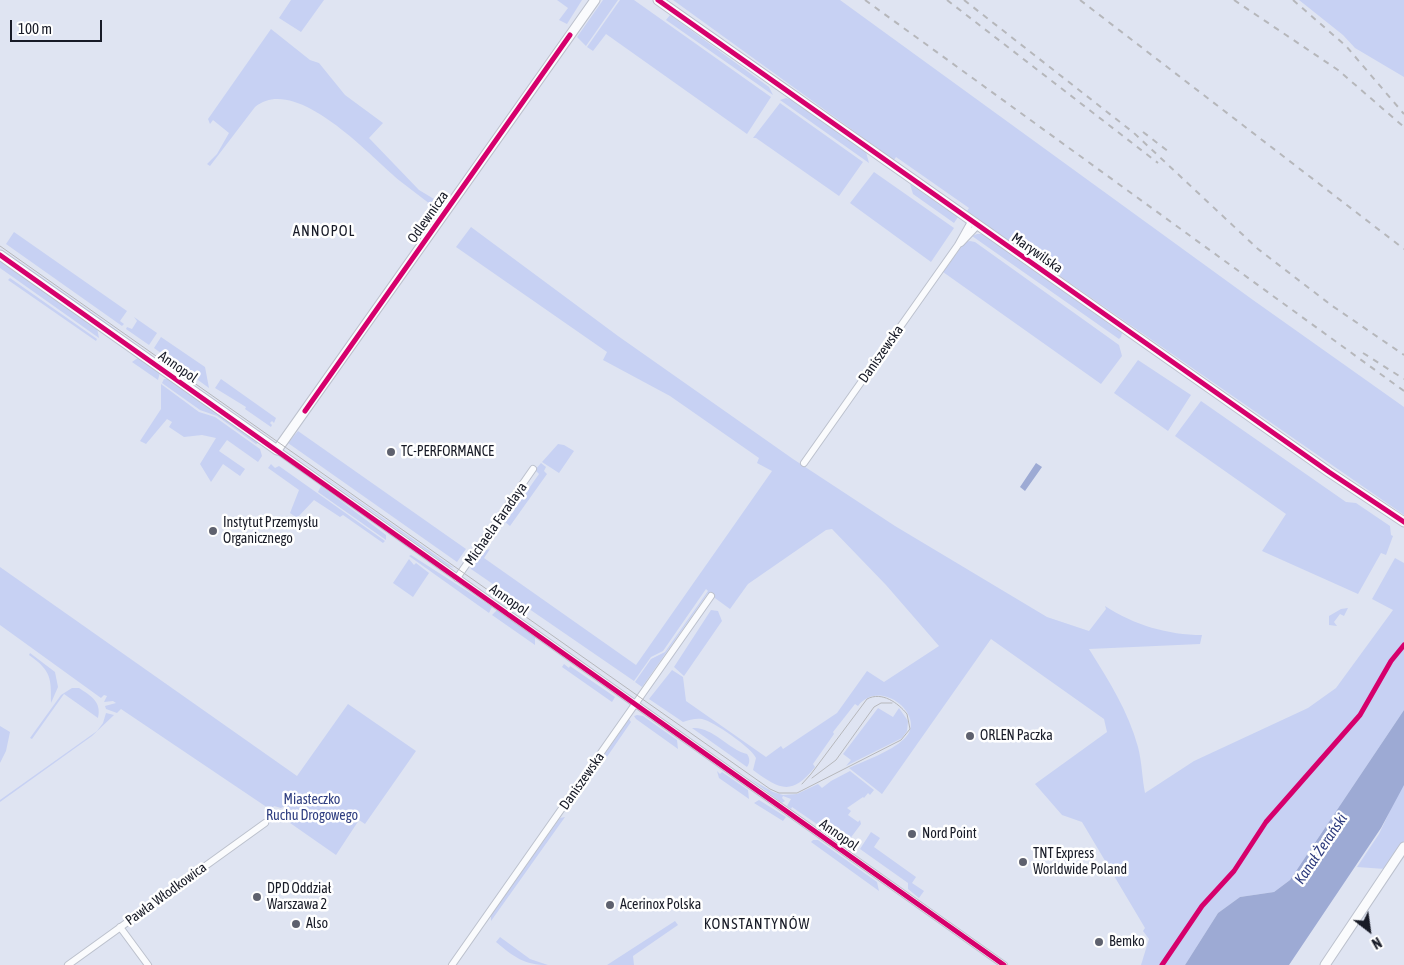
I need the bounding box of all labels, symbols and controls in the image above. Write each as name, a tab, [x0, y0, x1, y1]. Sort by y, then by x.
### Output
scale bar	[12, 10, 105, 42]
text: 100 m	[18, 20, 52, 37]
street label: Odlewnicza	[404, 188, 452, 246]
district label: ANNOPOL	[292, 222, 356, 240]
street label: Marywilska	[1008, 229, 1066, 277]
street label: Daniszewska	[855, 322, 907, 386]
street label: Annopol	[155, 348, 201, 386]
place label: TC-PERFORMANCE	[401, 444, 494, 460]
marker: TC-PERFORMANCE	[385, 446, 397, 458]
street label: Michaela Faradaya	[461, 479, 531, 569]
place label: Instytut Przemysłu Organicznego	[223, 515, 318, 548]
marker: Instytut Przemysłu Organicznego	[207, 525, 219, 537]
street label: Annopol	[486, 581, 532, 619]
place label: ORLEN Paczka	[980, 728, 1053, 744]
marker: ORLEN Paczka	[964, 730, 976, 742]
street label: Daniszewska	[556, 749, 608, 813]
park label: Miasteczko Ruchu Drogowego	[266, 792, 358, 824]
water label: Kanał Żerański	[1291, 810, 1351, 888]
street label: Annopol	[816, 816, 862, 854]
place label: Nord Point	[922, 826, 977, 842]
marker: Nord Point	[906, 828, 918, 840]
place label: TNT Express Worldwide Poland	[1033, 846, 1127, 879]
marker: TNT Express Worldwide Poland	[1017, 856, 1029, 868]
street label: Pawła Włodkowica	[122, 859, 210, 929]
place label: DPD Oddział Warszawa 2	[267, 881, 331, 914]
marker: DPD Oddział Warszawa 2	[251, 891, 263, 903]
place label: Acerinox Polska	[620, 897, 701, 913]
marker: Acerinox Polska	[604, 899, 616, 911]
north arrow	[1344, 905, 1394, 955]
district label: KONSTANTYNÓW	[702, 915, 812, 933]
place label: Also	[306, 916, 328, 932]
marker: Also	[290, 918, 302, 930]
place label: Bemko	[1109, 934, 1145, 950]
text: N	[1369, 934, 1384, 952]
marker: Bemko	[1093, 936, 1105, 948]

